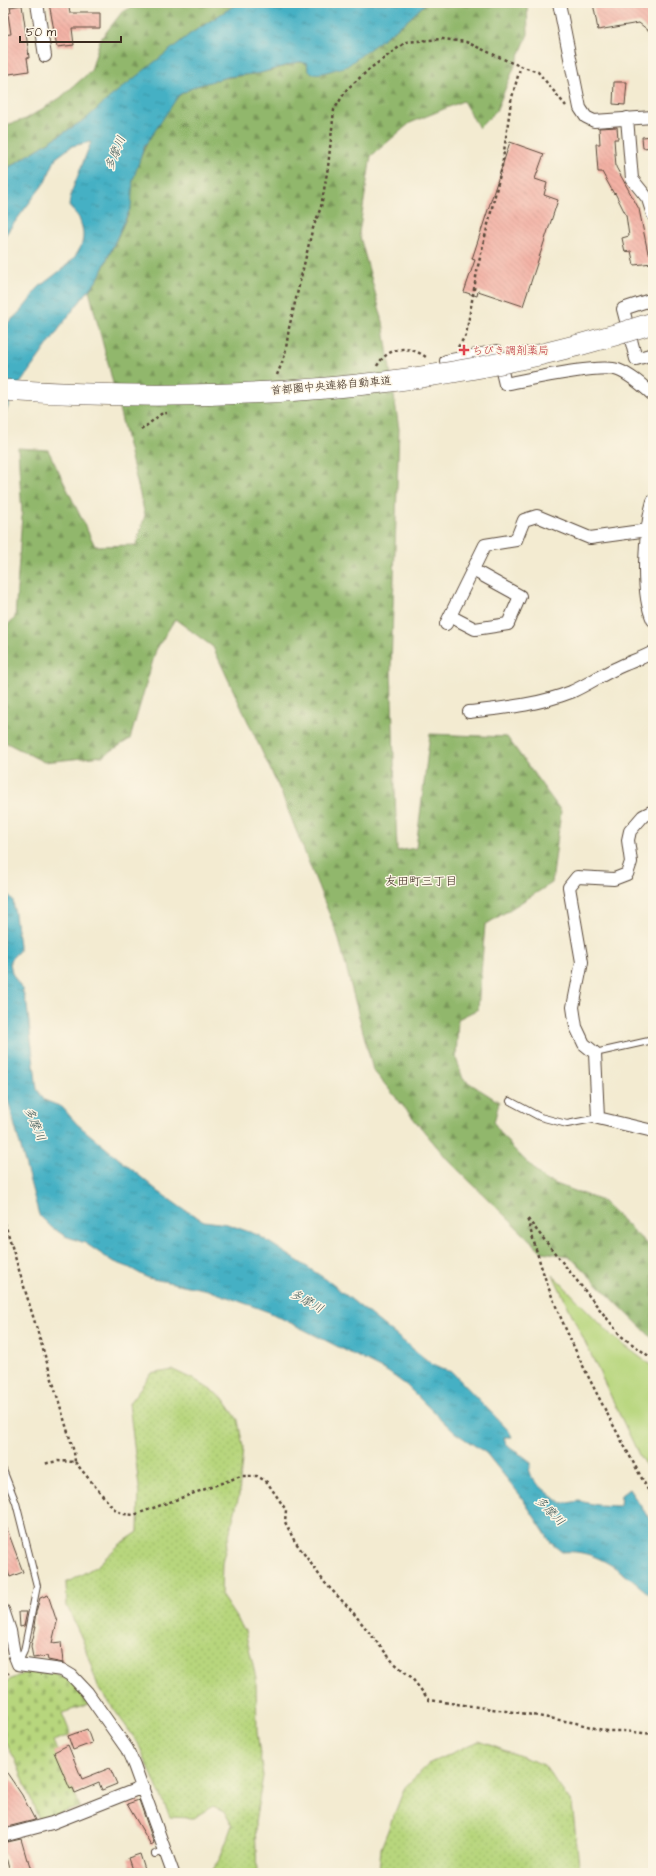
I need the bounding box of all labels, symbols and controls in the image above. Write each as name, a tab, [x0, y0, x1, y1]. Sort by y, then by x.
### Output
scale bar	[20, 18, 121, 44]
text: 50 m	[26, 24, 57, 41]
water label: 多摩川	[101, 133, 130, 173]
place label: ちびき調剤薬局	[472, 343, 549, 358]
marker: ちびき調剤薬局	[459, 345, 469, 355]
street label: 首都圏中央連絡自動車道	[270, 373, 392, 398]
district label: 友田町三丁目	[385, 873, 457, 890]
water label: 多摩川	[20, 1104, 49, 1144]
water label: 多摩川	[287, 1285, 327, 1318]
water label: 多摩川	[531, 1493, 568, 1530]

